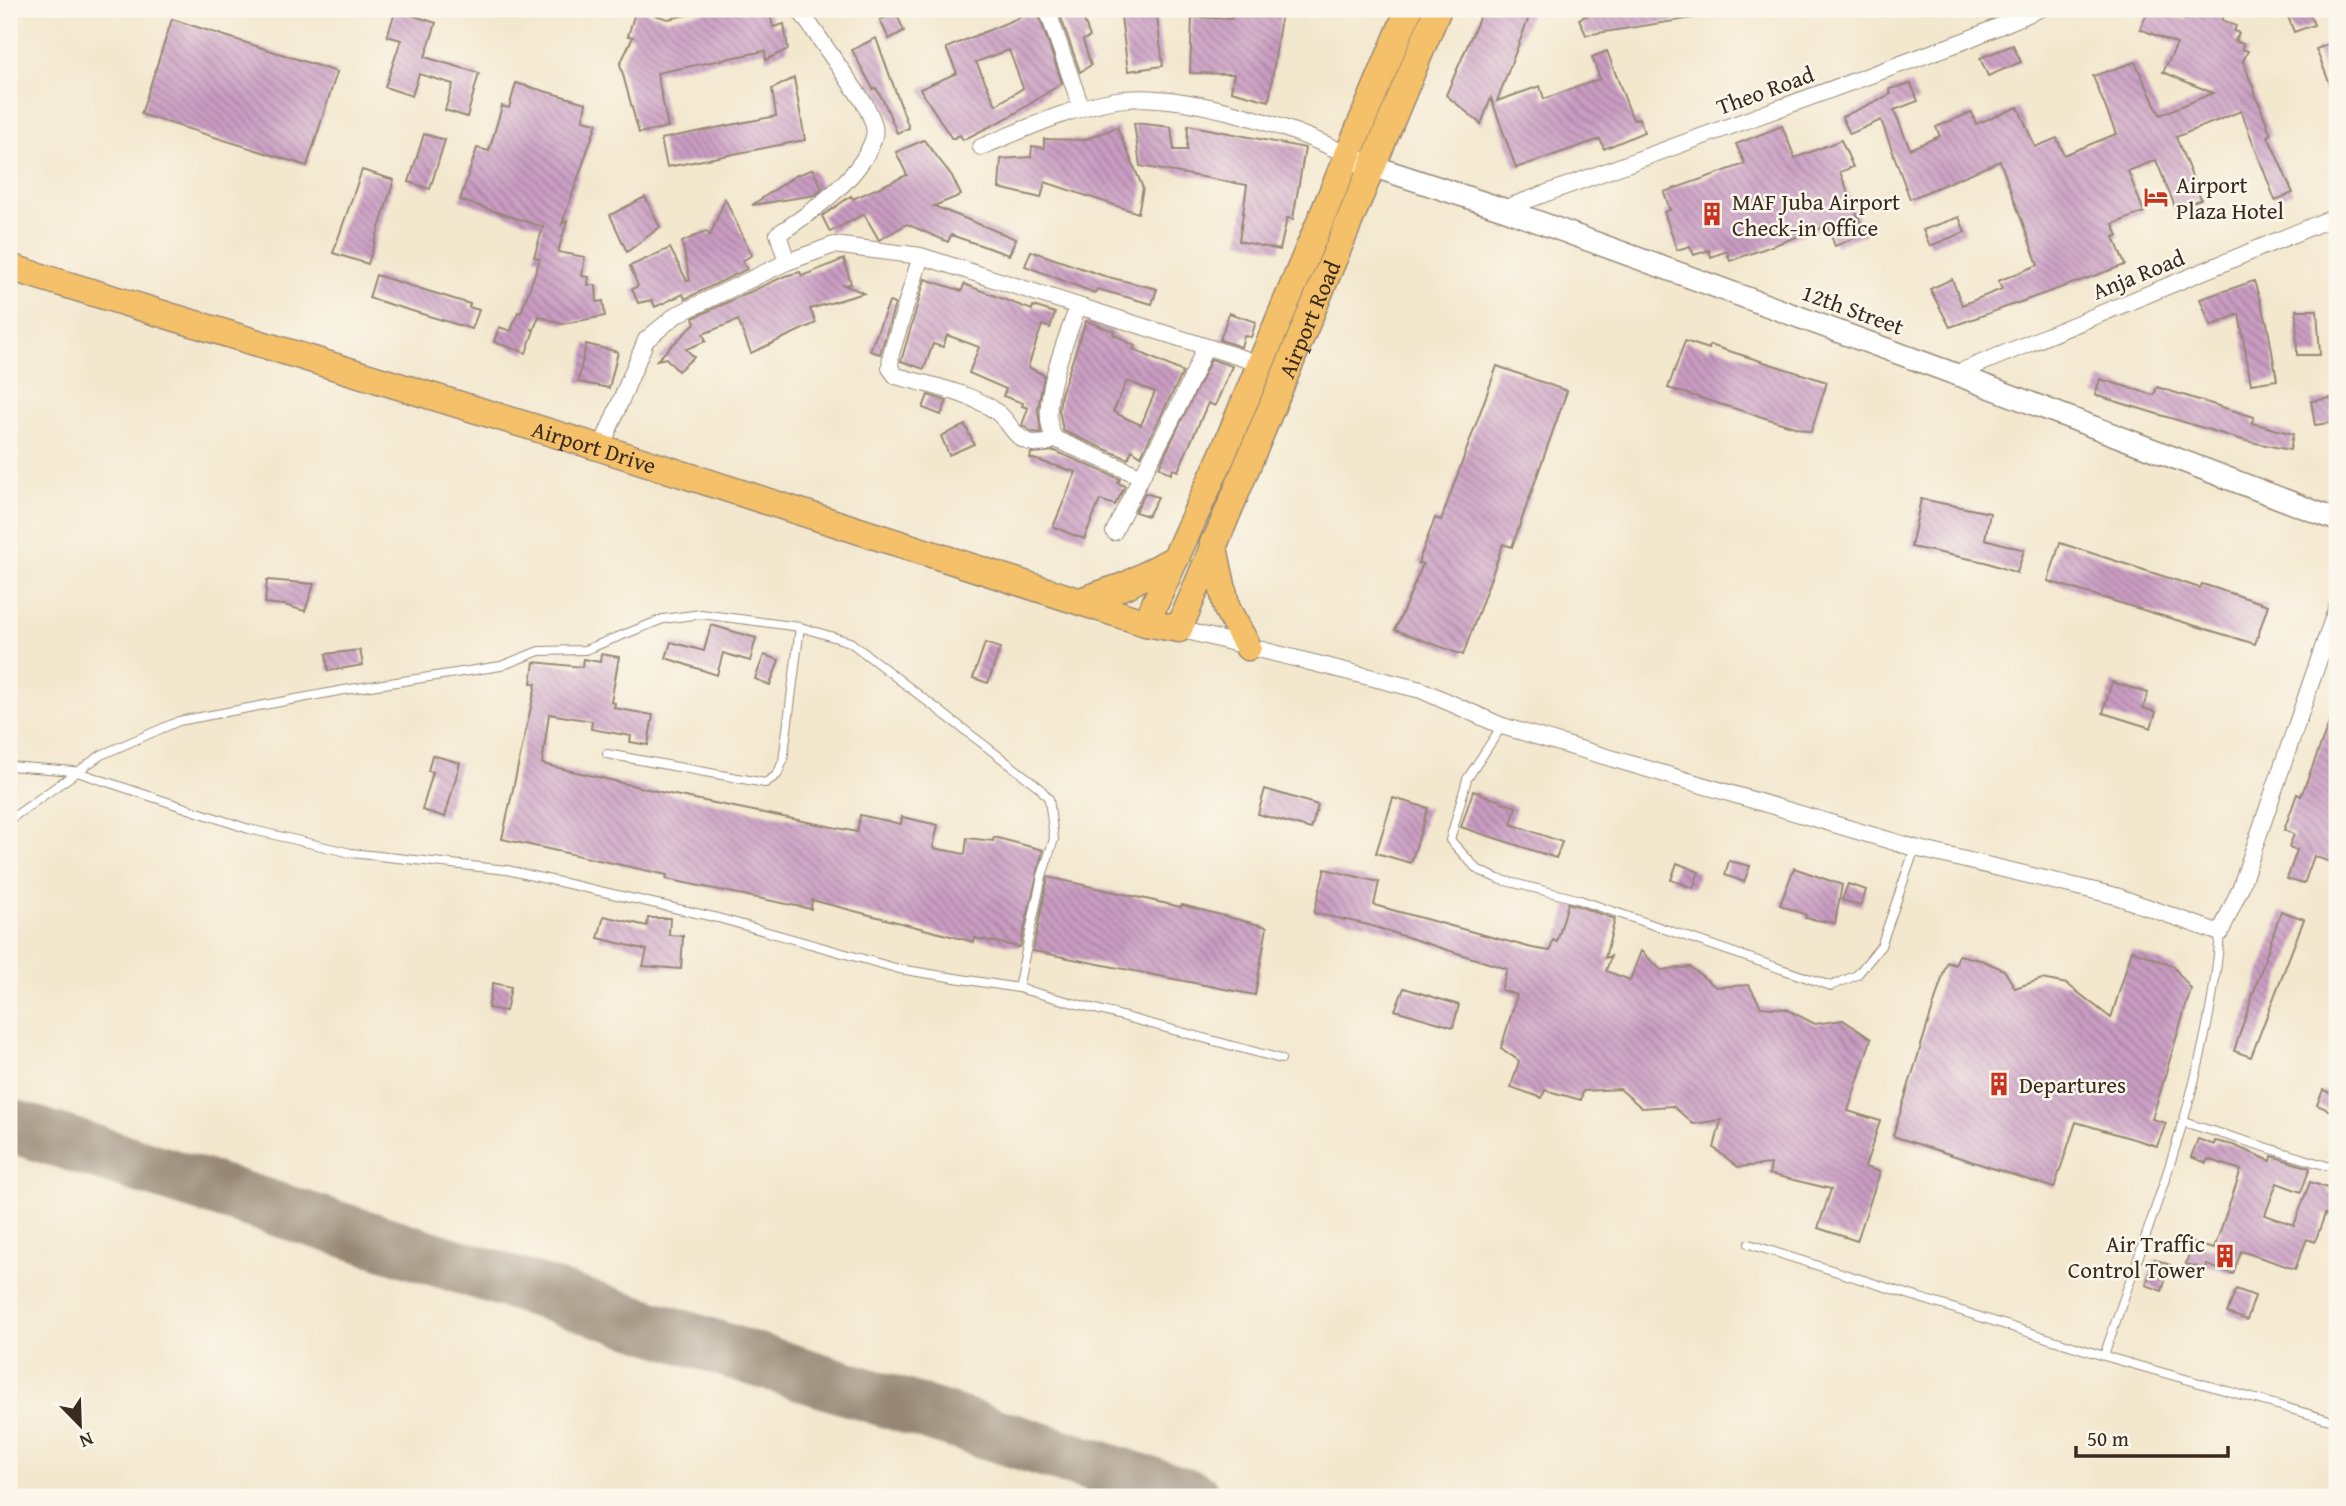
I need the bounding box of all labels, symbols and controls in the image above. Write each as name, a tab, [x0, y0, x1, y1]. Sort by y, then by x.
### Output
street label: Theo Road	[1712, 57, 1819, 123]
place label: Airport Plaza Hotel	[2176, 168, 2284, 227]
hotel icon: Airport Plaza Hotel	[2142, 183, 2170, 211]
place label: MAF Juba Airport Check-in Office	[1732, 185, 1900, 244]
building icon: MAF Juba Airport Check-in Office	[1698, 200, 1726, 228]
street label: Anja Road	[2087, 240, 2190, 307]
street label: Airport Road	[1269, 254, 1348, 383]
street label: 12th Street	[1797, 275, 1909, 343]
street label: Airport Drive	[528, 411, 660, 481]
place label: Departures	[2019, 1068, 2126, 1101]
building icon: Departures	[1985, 1070, 2013, 1098]
place label: Air Traffic Control Tower	[2068, 1227, 2206, 1286]
building icon: Air Traffic Control Tower	[2211, 1242, 2239, 1270]
north arrow	[46, 1390, 116, 1460]
scale bar	[2076, 1415, 2229, 1459]
text: 50 m	[2087, 1423, 2129, 1454]
text: N	[75, 1425, 98, 1456]

